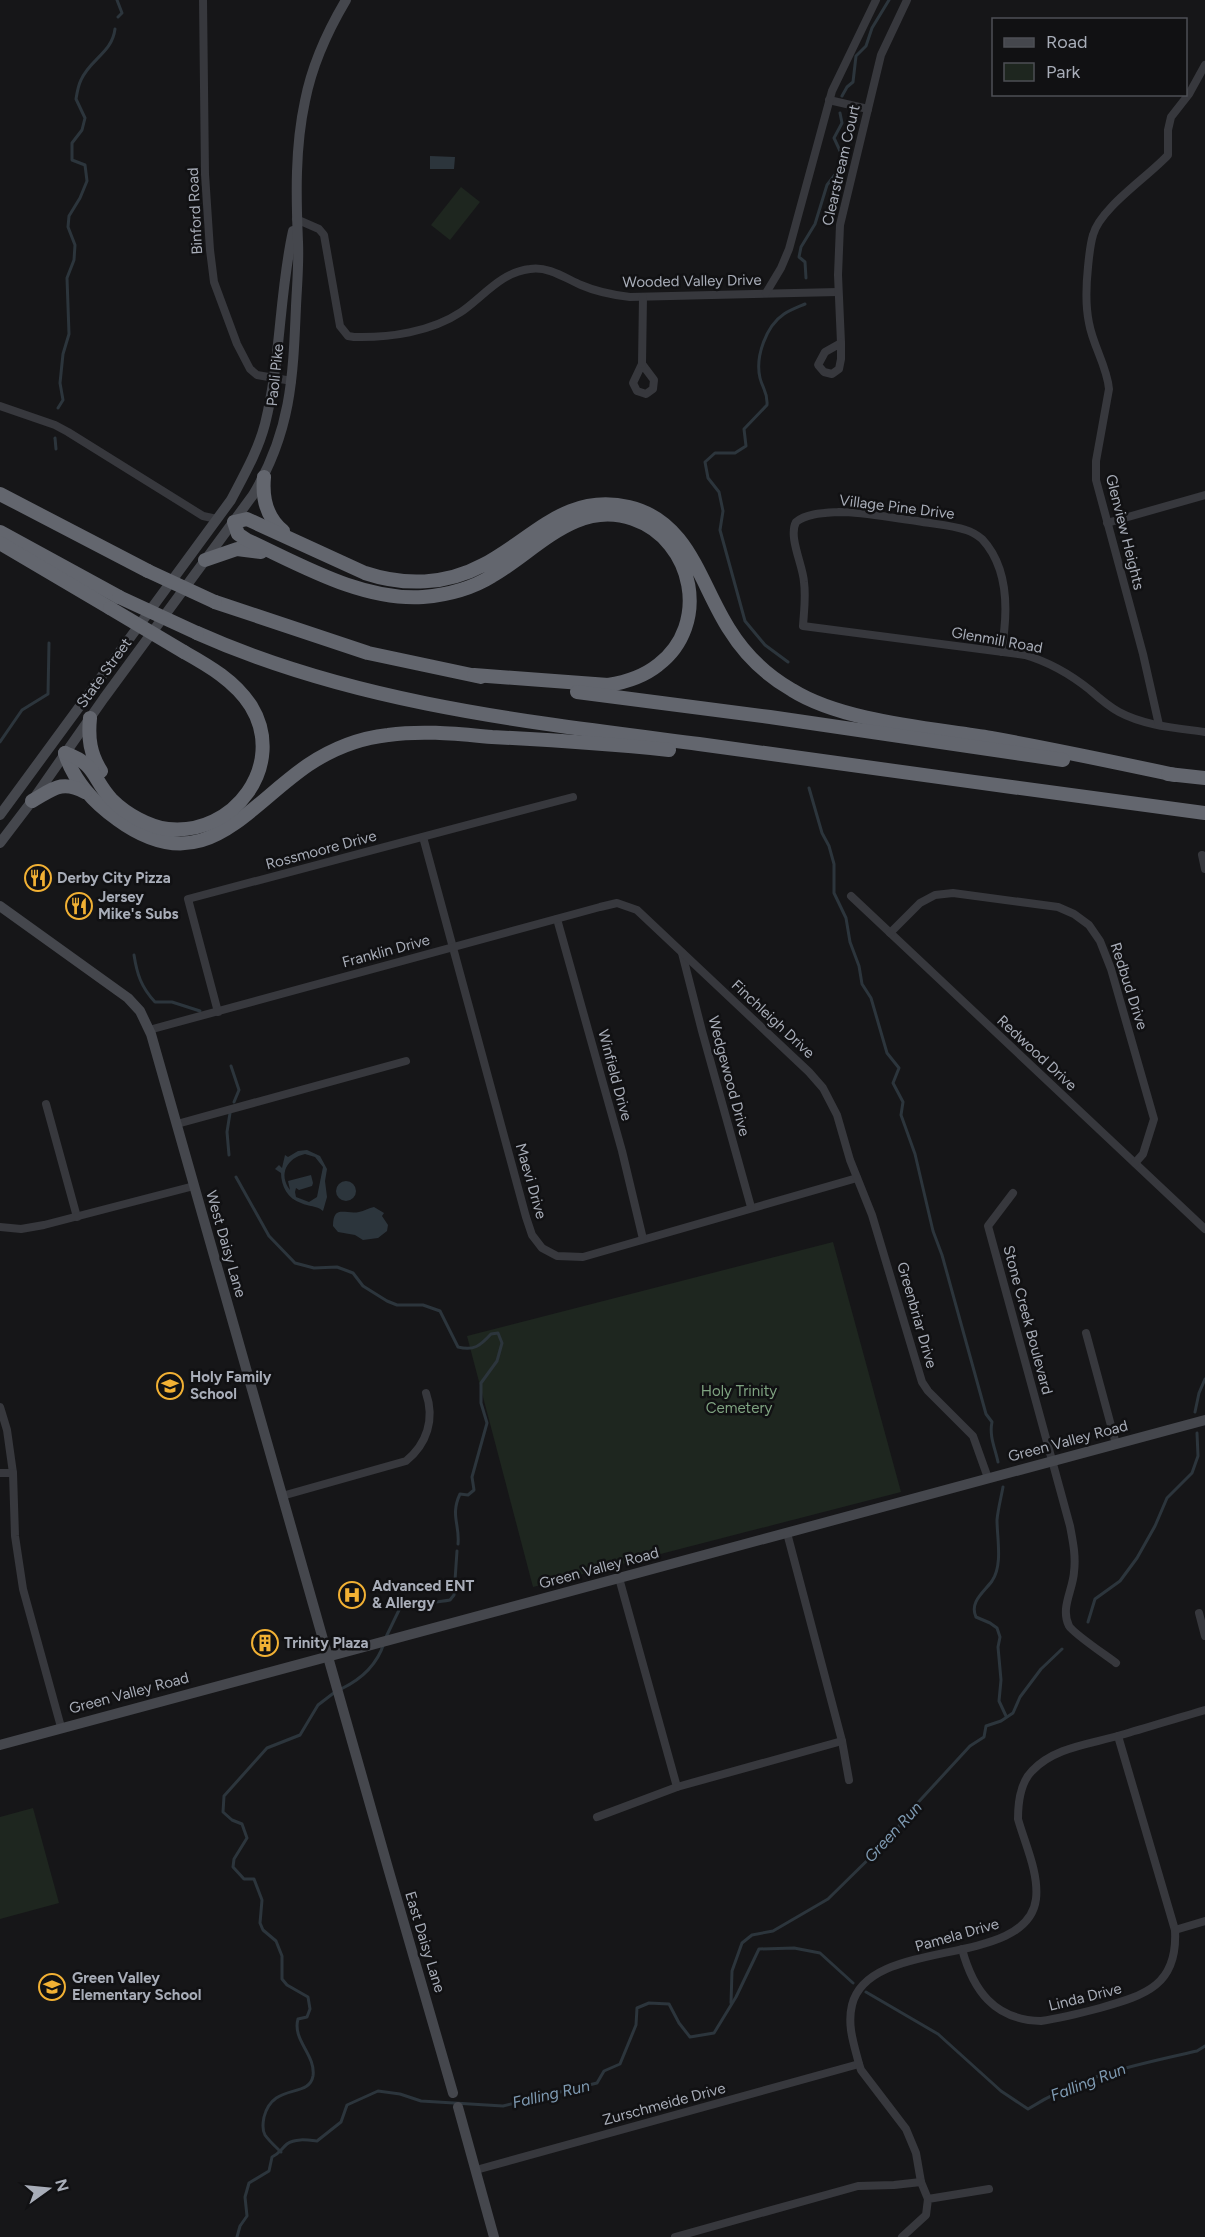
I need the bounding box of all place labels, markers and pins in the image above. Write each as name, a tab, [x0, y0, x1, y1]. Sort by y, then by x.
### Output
restaurant icon: Derby City Pizza	[23, 863, 53, 893]
place label: Derby City Pizza	[57, 869, 171, 887]
place label: Jersey Mike's Subs	[98, 888, 179, 923]
restaurant icon: Jersey Mike's Subs	[64, 891, 94, 921]
place label: Holy Family School	[190, 1368, 272, 1403]
school or university icon: Holy Family School	[155, 1371, 185, 1401]
place label: Advanced ENT & Allergy	[372, 1577, 475, 1612]
hospital icon: Advanced ENT & Allergy	[337, 1580, 367, 1610]
building icon: Trinity Plaza	[250, 1628, 280, 1658]
place label: Trinity Plaza	[284, 1634, 368, 1652]
place label: Green Valley Elementary School	[72, 1969, 202, 2004]
school or university icon: Green Valley Elementary School	[37, 1972, 67, 2002]

